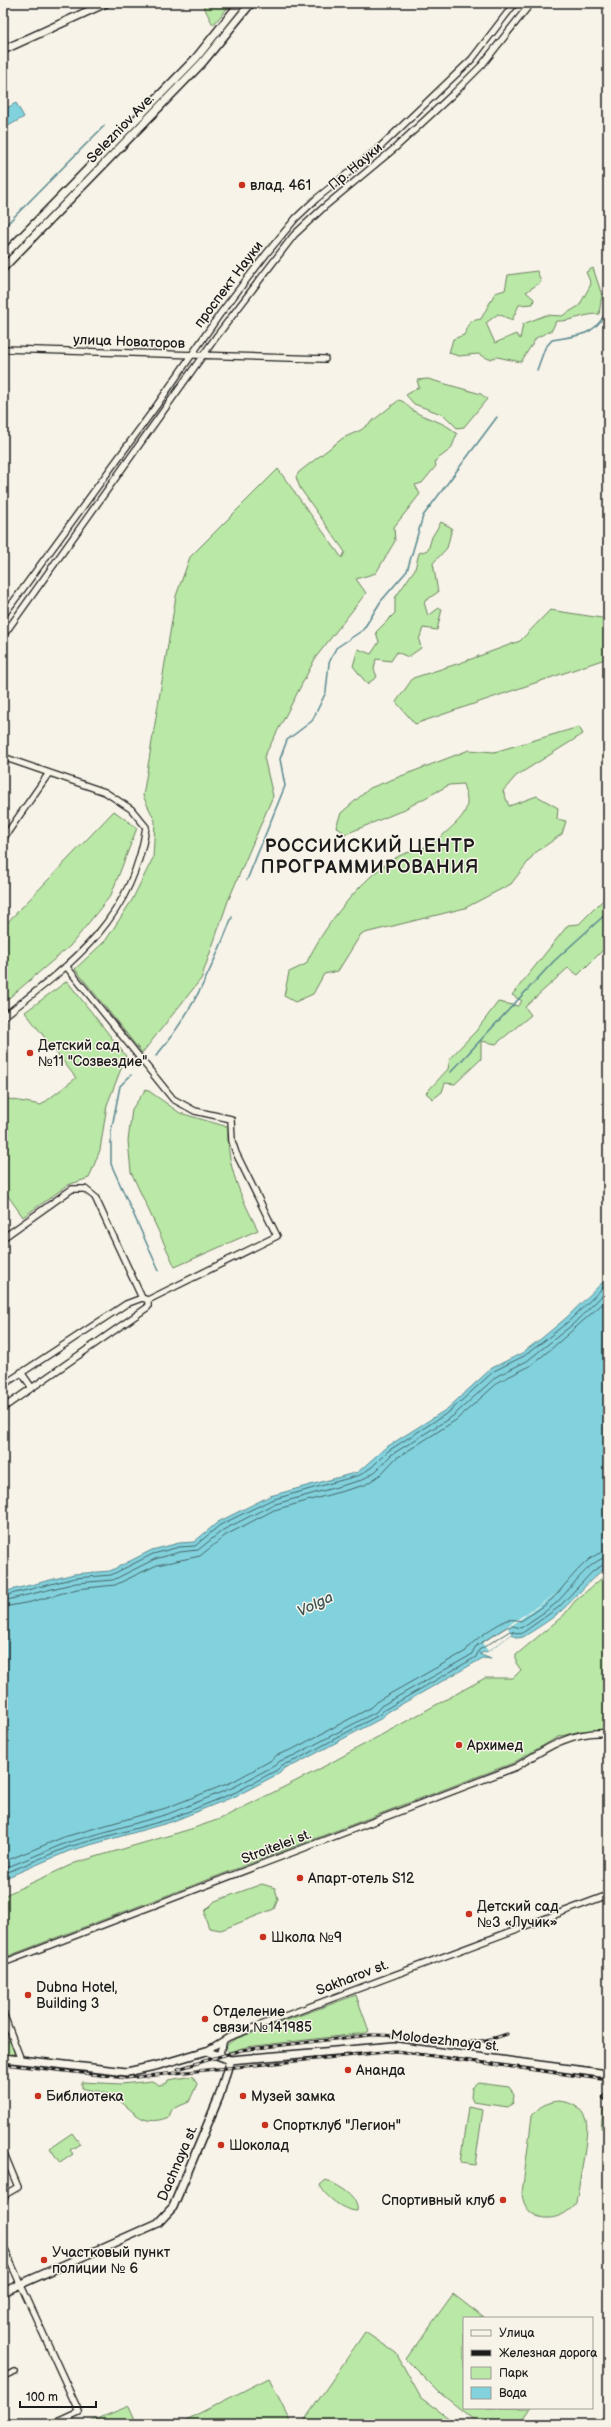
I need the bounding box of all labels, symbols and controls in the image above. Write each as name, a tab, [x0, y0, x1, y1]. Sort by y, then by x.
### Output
street label: Selezniov Ave.	[83, 90, 158, 166]
street label: Пр. Науки	[325, 139, 386, 194]
place label: влад. 461	[250, 177, 311, 194]
marker: влад. 461	[237, 180, 247, 190]
street label: проспект Науки	[190, 238, 267, 331]
street label: улица Новаторов	[73, 331, 186, 352]
district label: РОССИЙСКИЙ ЦЕНТР ПРОГРАММИРОВАНИЯ	[261, 834, 479, 878]
place label: Детский сад №11 "Созвездие"	[38, 1037, 147, 1070]
marker: Детский сад №11 "Созвездие"	[25, 1048, 35, 1058]
water label: Volga	[294, 1588, 336, 1621]
place label: Архимед	[466, 1737, 523, 1754]
marker: Архимед	[454, 1740, 464, 1750]
street label: Stroitelei st.	[239, 1825, 314, 1868]
place label: Апарт-отель S12	[307, 1870, 415, 1887]
marker: Апарт-отель S12	[295, 1873, 305, 1883]
place label: Детский сад №3 «Лучик»	[477, 1898, 559, 1931]
marker: Детский сад №3 «Лучик»	[464, 1909, 474, 1919]
place label: Школа №9	[271, 1929, 342, 1946]
marker: Школа №9	[258, 1932, 268, 1942]
street label: Sakharov st.	[314, 1956, 391, 1999]
place label: Dubna Hotel, Building 3	[36, 1979, 117, 2012]
marker: Dubna Hotel, Building 3	[23, 1990, 33, 2000]
place label: Отделение связи №141985	[213, 2003, 312, 2036]
marker: Отделение связи №141985	[200, 2014, 210, 2024]
street label: Molodezhnaya st.	[390, 2026, 500, 2055]
place label: Ананда	[355, 2062, 406, 2079]
marker: Ананда	[343, 2065, 353, 2075]
place label: Библиотека	[46, 2088, 124, 2105]
place label: Музей замка	[251, 2088, 336, 2105]
marker: Библиотека	[33, 2091, 43, 2101]
marker: Музей замка	[238, 2091, 248, 2101]
place label: Спортклуб "Легион"	[273, 2117, 401, 2134]
marker: Спортклуб "Легион"	[260, 2120, 270, 2130]
street label: Dachnaya st.	[154, 2123, 201, 2204]
place label: Шоколад	[229, 2137, 289, 2154]
marker: Шоколад	[216, 2140, 226, 2150]
place label: Спортивный клуб	[382, 2192, 495, 2209]
marker: Спортивный клуб	[498, 2195, 508, 2205]
place label: Участковый пункт полиции № 6	[52, 2244, 171, 2277]
marker: Участковый пункт полиции № 6	[39, 2255, 49, 2265]
legend	[463, 2317, 593, 2409]
text: Улица	[499, 2326, 535, 2341]
text: Железная дорога	[499, 2346, 597, 2361]
text: Парк	[499, 2366, 529, 2381]
scale bar	[20, 2383, 96, 2409]
text: Вода	[499, 2386, 527, 2401]
text: 100 m	[26, 2390, 58, 2405]

